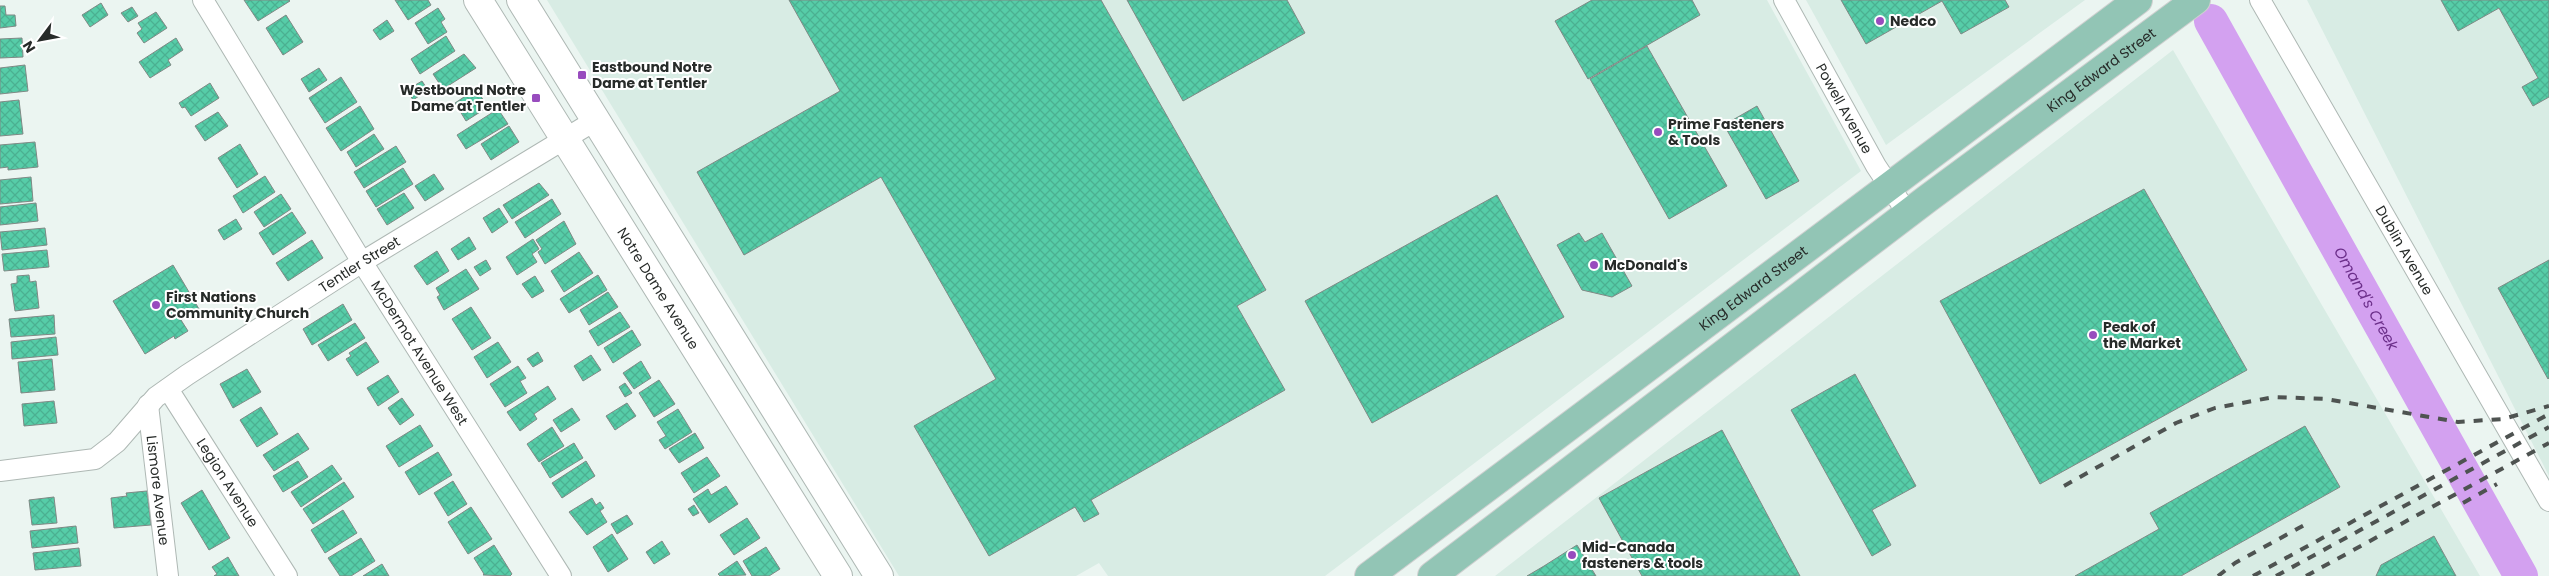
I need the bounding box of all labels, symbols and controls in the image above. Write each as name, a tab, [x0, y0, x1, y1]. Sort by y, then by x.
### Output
place label: Nedco	[1890, 11, 1936, 31]
north arrow	[15, 15, 65, 65]
marker: Nedco	[1874, 15, 1886, 27]
street label: King Edward Street	[2043, 23, 2160, 117]
text: N	[18, 37, 40, 57]
place label: Eastbound Notre Dame at Tentler	[592, 57, 712, 93]
street label: Powell Avenue	[1811, 60, 1877, 158]
marker: Eastbound Notre Dame at Tentler	[576, 69, 588, 81]
place label: Westbound Notre Dame at Tentler	[400, 80, 526, 116]
marker: Westbound Notre Dame at Tentler	[530, 92, 542, 104]
place label: Prime Fasteners & Tools	[1668, 114, 1785, 150]
marker: Prime Fasteners & Tools	[1652, 126, 1664, 138]
street label: Dublin Avenue	[2371, 202, 2438, 299]
street label: Notre Dame Avenue	[613, 223, 704, 353]
street label: Tentler Street	[315, 231, 404, 297]
street label: King Edward Street	[1695, 241, 1812, 336]
water label: Omand's Creek	[2329, 243, 2404, 355]
place label: McDonald's	[1604, 255, 1688, 275]
marker: McDonald's	[1588, 259, 1600, 271]
street label: McDermot Avenue West	[366, 277, 473, 429]
place label: First Nations Community Church	[166, 287, 309, 323]
marker: First Nations Community Church	[150, 299, 162, 311]
place label: Peak of the Market	[2103, 317, 2181, 353]
marker: Peak of the Market	[2087, 329, 2099, 341]
street label: Lismore Avenue	[142, 434, 174, 547]
street label: Legion Avenue	[192, 434, 264, 531]
place label: Mid-Canada fasteners & tools	[1582, 537, 1703, 573]
marker: Mid-Canada fasteners & tools	[1566, 549, 1578, 561]

